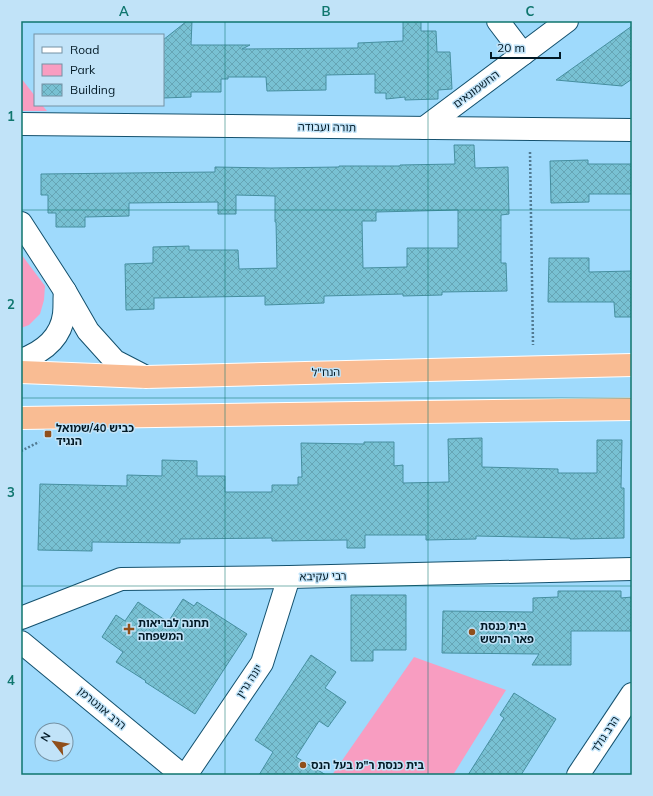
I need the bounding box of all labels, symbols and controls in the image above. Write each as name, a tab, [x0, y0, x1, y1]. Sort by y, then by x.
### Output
text: A	[119, 3, 129, 19]
text: B	[322, 3, 331, 19]
text: C	[526, 3, 535, 19]
legend	[34, 34, 164, 106]
scale bar	[491, 34, 560, 60]
text: 20 m	[497, 40, 525, 55]
text: Road	[70, 42, 99, 57]
text: Park	[70, 62, 96, 77]
street label: החשמונאים	[450, 67, 502, 111]
text: Building	[70, 82, 115, 97]
text: 1	[7, 108, 15, 124]
street label: תורה ועבודה	[298, 119, 356, 135]
text: 2	[7, 296, 15, 312]
street label: הנח"ל	[312, 365, 340, 379]
place label: כביש 40/שמואל הנגיד	[56, 421, 134, 448]
marker: כביש 40/שמואל הנגיד	[43, 429, 53, 439]
text: 3	[7, 484, 15, 500]
street label: רבי עקיבא	[299, 569, 347, 583]
place label: תחנה לבריאות המשפחה	[138, 616, 209, 643]
place label: בית כנסת פאר הרשש	[480, 619, 534, 646]
marker: תחנה לבריאות המשפחה	[123, 623, 135, 635]
marker: בית כנסת פאר הרשש	[467, 627, 477, 637]
street label: יונה גרין	[233, 662, 265, 700]
text: 4	[7, 672, 15, 688]
street label: הרב אונטרמן	[75, 684, 129, 732]
street label: הרב גולד	[588, 713, 622, 755]
north arrow	[34, 722, 74, 762]
text: N	[37, 730, 54, 744]
place label: בית כנסת ר"מ בעל הנס	[311, 758, 424, 772]
marker: בית כנסת ר"מ בעל הנס	[298, 760, 308, 770]

